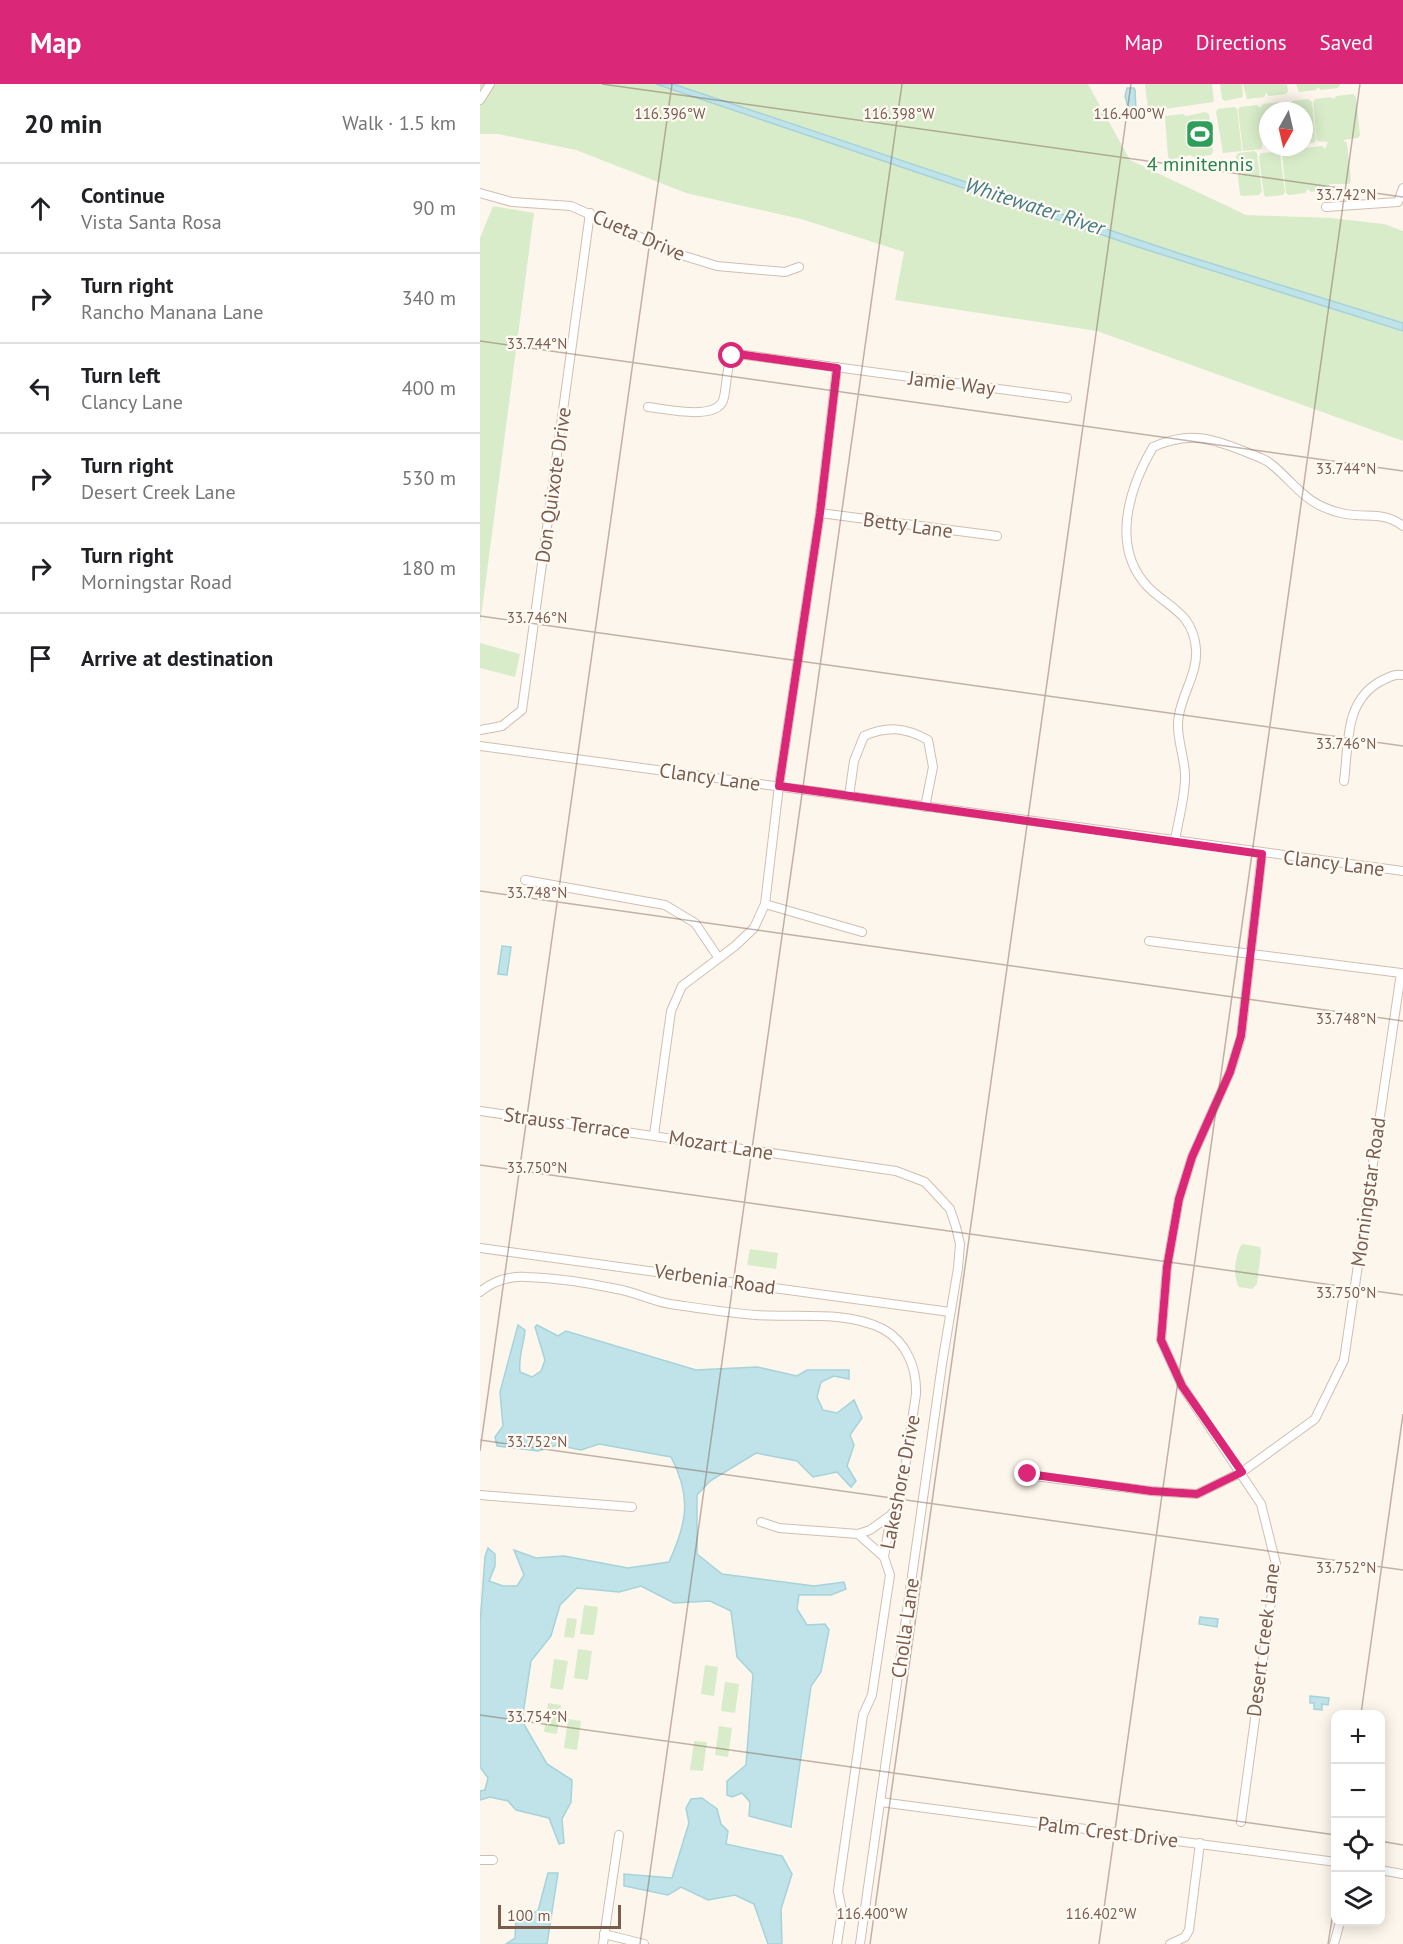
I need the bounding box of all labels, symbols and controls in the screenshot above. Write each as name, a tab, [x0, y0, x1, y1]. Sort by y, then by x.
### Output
text: Map	[30, 24, 81, 61]
text: Map	[1124, 29, 1163, 56]
text: Directions	[1196, 29, 1287, 56]
text: Saved	[1320, 29, 1373, 56]
north arrow	[1259, 102, 1313, 156]
text: 116.396°W	[634, 104, 706, 123]
text: 116.398°W	[863, 104, 935, 123]
text: 116.400°W	[1093, 104, 1165, 123]
text: 20 min	[24, 107, 102, 140]
text: Walk · 1.5 km	[342, 110, 456, 136]
sports icon: 4 minitennis	[1184, 118, 1216, 150]
place label: 4 minitennis	[1147, 151, 1253, 177]
water label: Whitewater River	[962, 171, 1110, 242]
text: Continue	[81, 181, 165, 209]
text: 33.742°N	[1316, 185, 1376, 204]
icon: ahead	[24, 192, 57, 225]
text: 90 m	[413, 195, 456, 221]
street label: Cueta Drive	[589, 203, 689, 267]
text: Vista Santa Rosa	[81, 209, 222, 235]
text: Turn right	[81, 271, 173, 299]
icon: right	[24, 282, 57, 315]
text: 340 m	[402, 285, 456, 311]
text: Rancho Manana Lane	[81, 299, 263, 325]
text: 33.744°N	[507, 334, 567, 353]
route start	[718, 342, 744, 368]
text: Turn left	[81, 361, 161, 389]
street label: Jamie Way	[906, 365, 998, 401]
icon: left	[24, 372, 57, 405]
text: 400 m	[402, 375, 456, 401]
text: Clancy Lane	[81, 389, 183, 415]
street label: Don Quixote Drive	[529, 405, 577, 565]
text: Turn right	[81, 451, 173, 479]
text: 33.744°N	[1316, 459, 1376, 478]
icon: right	[24, 462, 57, 495]
text: 530 m	[402, 465, 456, 491]
text: Desert Creek Lane	[81, 479, 236, 505]
street label: Betty Lane	[861, 506, 955, 544]
text: Turn right	[81, 541, 173, 569]
icon: right	[24, 552, 57, 585]
text: 180 m	[402, 555, 456, 581]
text: Morningstar Road	[81, 569, 232, 595]
text: 33.746°N	[507, 608, 567, 627]
icon: arrive	[24, 642, 57, 675]
text: Arrive at destination	[81, 644, 273, 672]
text: 33.746°N	[1316, 734, 1376, 753]
street label: Clancy Lane	[658, 757, 762, 797]
street label: Clancy Lane	[1282, 844, 1386, 882]
text: 33.748°N	[507, 883, 567, 902]
text: 33.748°N	[1316, 1009, 1376, 1028]
street label: Strauss Terrace	[502, 1101, 632, 1145]
street label: Morningstar Road	[1345, 1115, 1391, 1269]
street label: Mozart Lane	[667, 1124, 775, 1166]
text: 33.750°N	[507, 1158, 567, 1177]
street label: Verbenia Road	[652, 1257, 777, 1300]
text: 33.750°N	[1316, 1283, 1376, 1302]
street label: Lakeshore Drive	[874, 1412, 926, 1552]
text: 33.752°N	[507, 1432, 567, 1451]
route end	[1014, 1460, 1040, 1486]
text: 33.752°N	[1316, 1558, 1376, 1577]
street label: Desert Creek Lane	[1241, 1562, 1285, 1718]
street label: Cholla Lane	[885, 1576, 925, 1680]
text: 33.754°N	[507, 1707, 567, 1726]
map controls	[1331, 1710, 1385, 1926]
button: +	[1331, 1710, 1385, 1764]
button: −	[1331, 1764, 1385, 1818]
street label: Palm Crest Drive	[1036, 1810, 1180, 1854]
button: locate	[1331, 1818, 1385, 1872]
button: layers	[1331, 1872, 1385, 1926]
scale bar	[498, 1902, 621, 1930]
text: 116.400°W	[836, 1904, 908, 1923]
text: 116.402°W	[1065, 1904, 1137, 1923]
text: 100 m	[507, 1905, 550, 1925]

